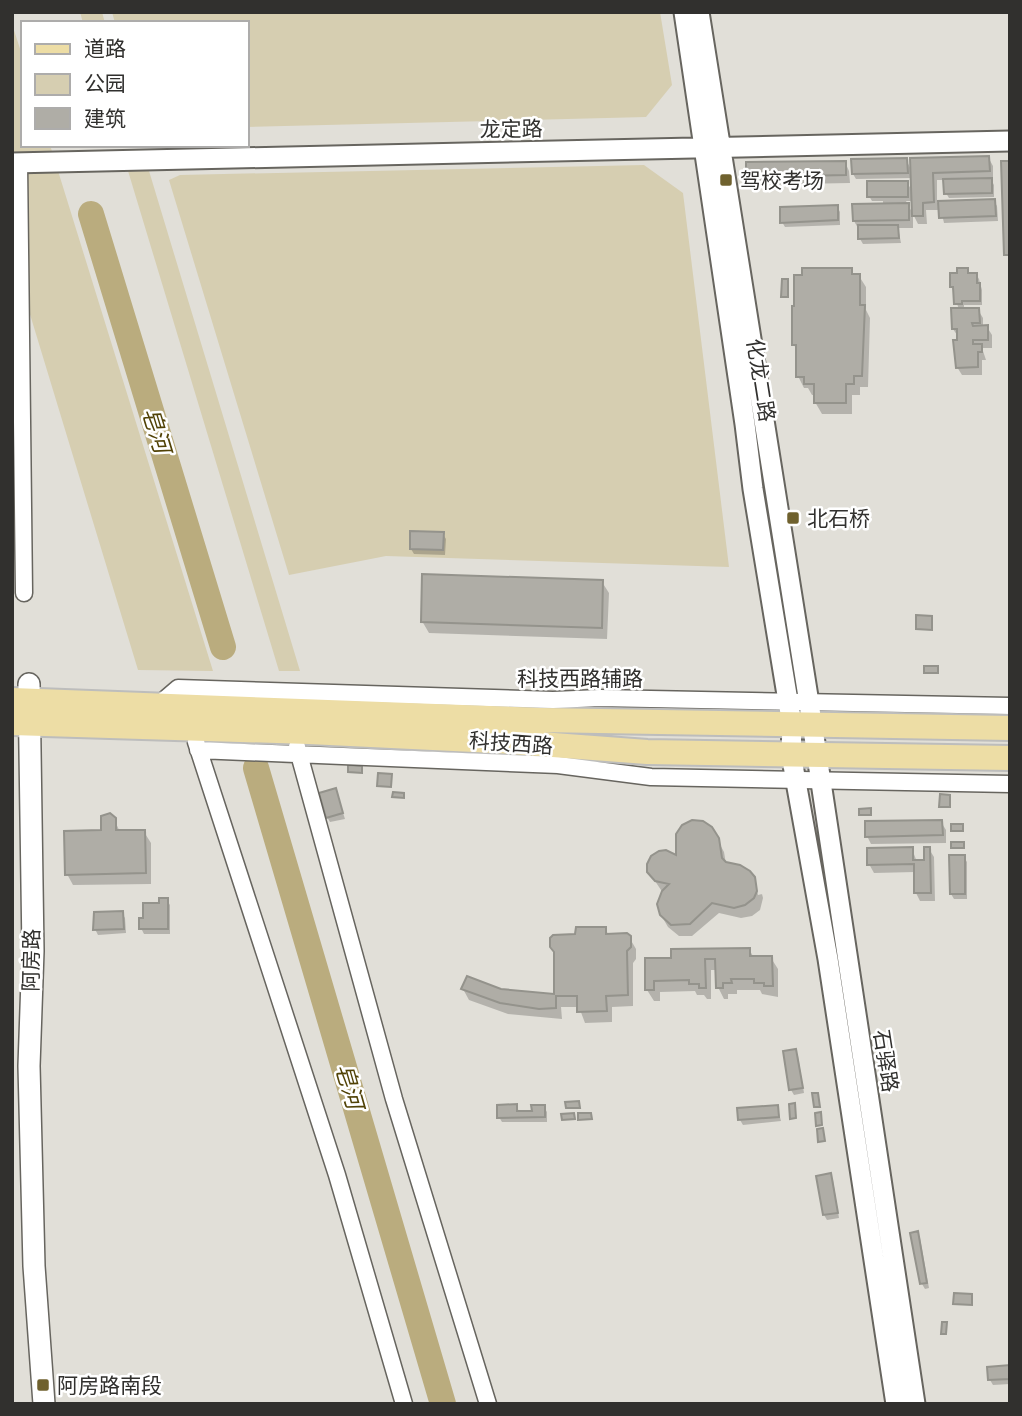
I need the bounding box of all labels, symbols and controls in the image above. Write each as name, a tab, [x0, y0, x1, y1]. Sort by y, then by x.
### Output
legend	[21, 21, 248, 147]
text: 道路	[84, 35, 126, 62]
text: 公园	[84, 70, 126, 97]
text: 建筑	[84, 105, 126, 132]
street label: 龙定路	[479, 115, 543, 143]
place label: 驾校考场	[740, 167, 824, 194]
marker: 驾校考场	[718, 172, 734, 188]
street label: 化龙二路	[741, 336, 781, 424]
water label: 皂河	[136, 404, 179, 460]
place label: 北石桥	[807, 505, 870, 532]
marker: 北石桥	[785, 510, 801, 526]
street label: 科技西路辅路	[517, 665, 643, 692]
street label: 科技西路	[468, 727, 554, 759]
street label: 阿房路	[17, 928, 45, 992]
street label: 石驿路	[868, 1028, 904, 1094]
water label: 皂河	[330, 1060, 371, 1116]
place label: 阿房路南段	[57, 1372, 162, 1399]
marker: 阿房路南段	[35, 1377, 51, 1393]

